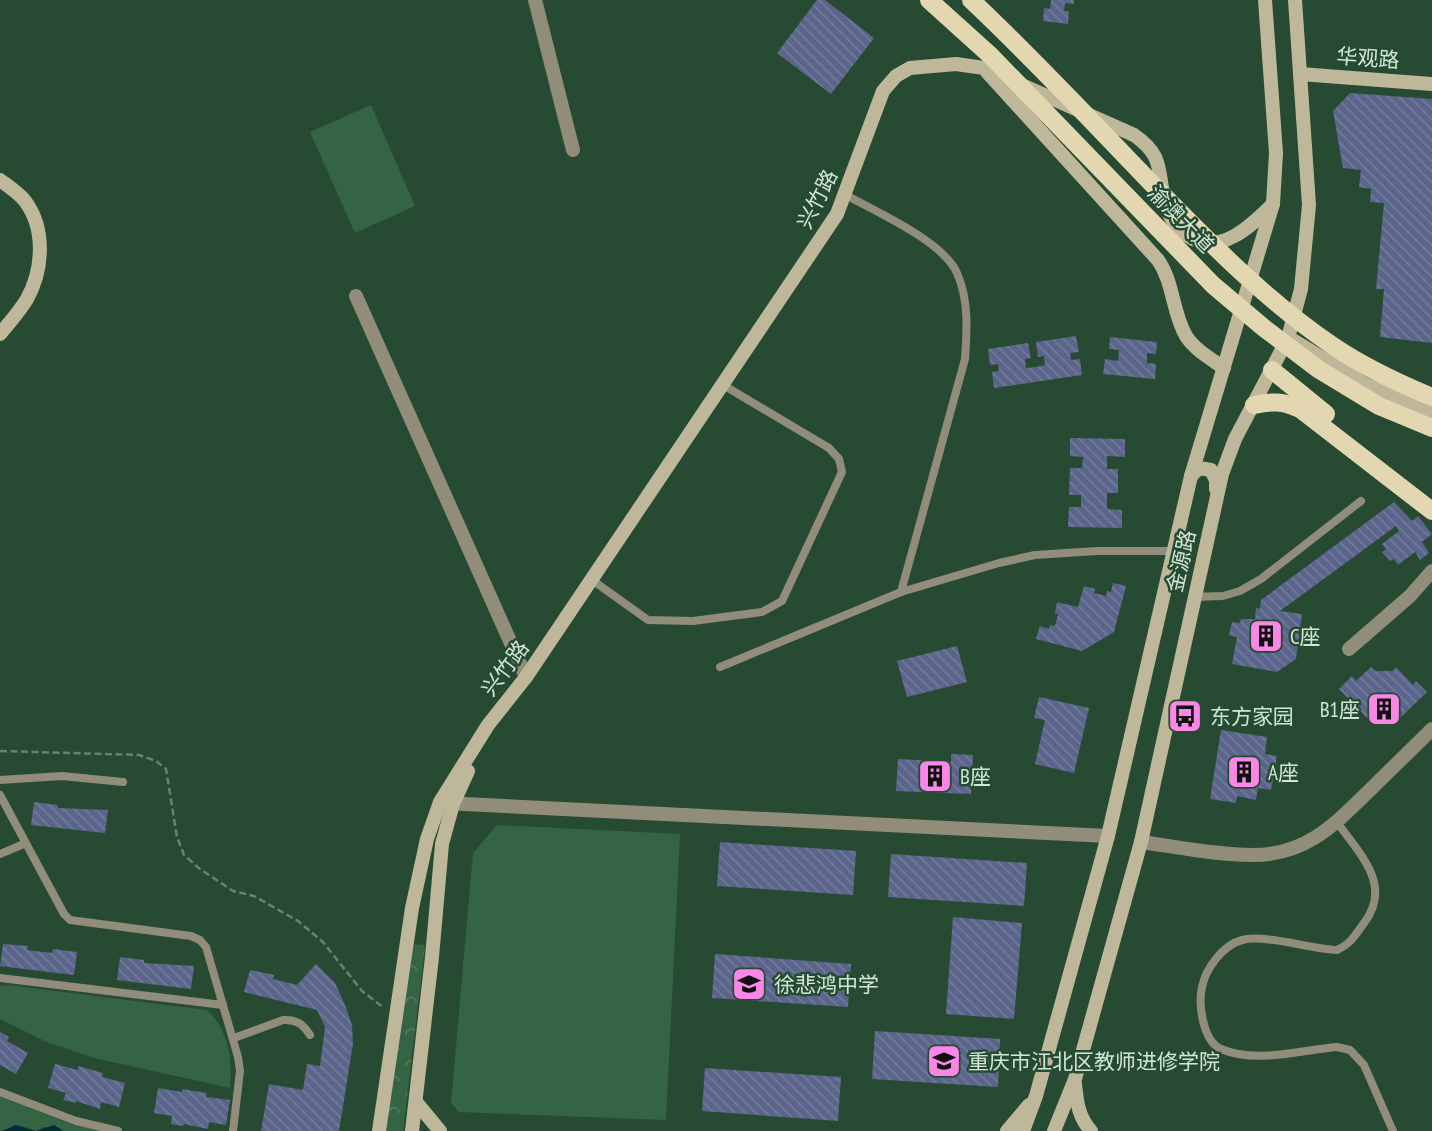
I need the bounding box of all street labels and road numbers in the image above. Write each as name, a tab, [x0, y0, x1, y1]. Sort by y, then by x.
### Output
street label: 华观路	[1336, 42, 1400, 74]
street label: 兴竹路	[791, 165, 843, 233]
street label: 渝澳大道	[1142, 179, 1220, 259]
street label: 金源路	[1161, 527, 1201, 595]
street label: 兴竹路	[475, 635, 535, 701]

